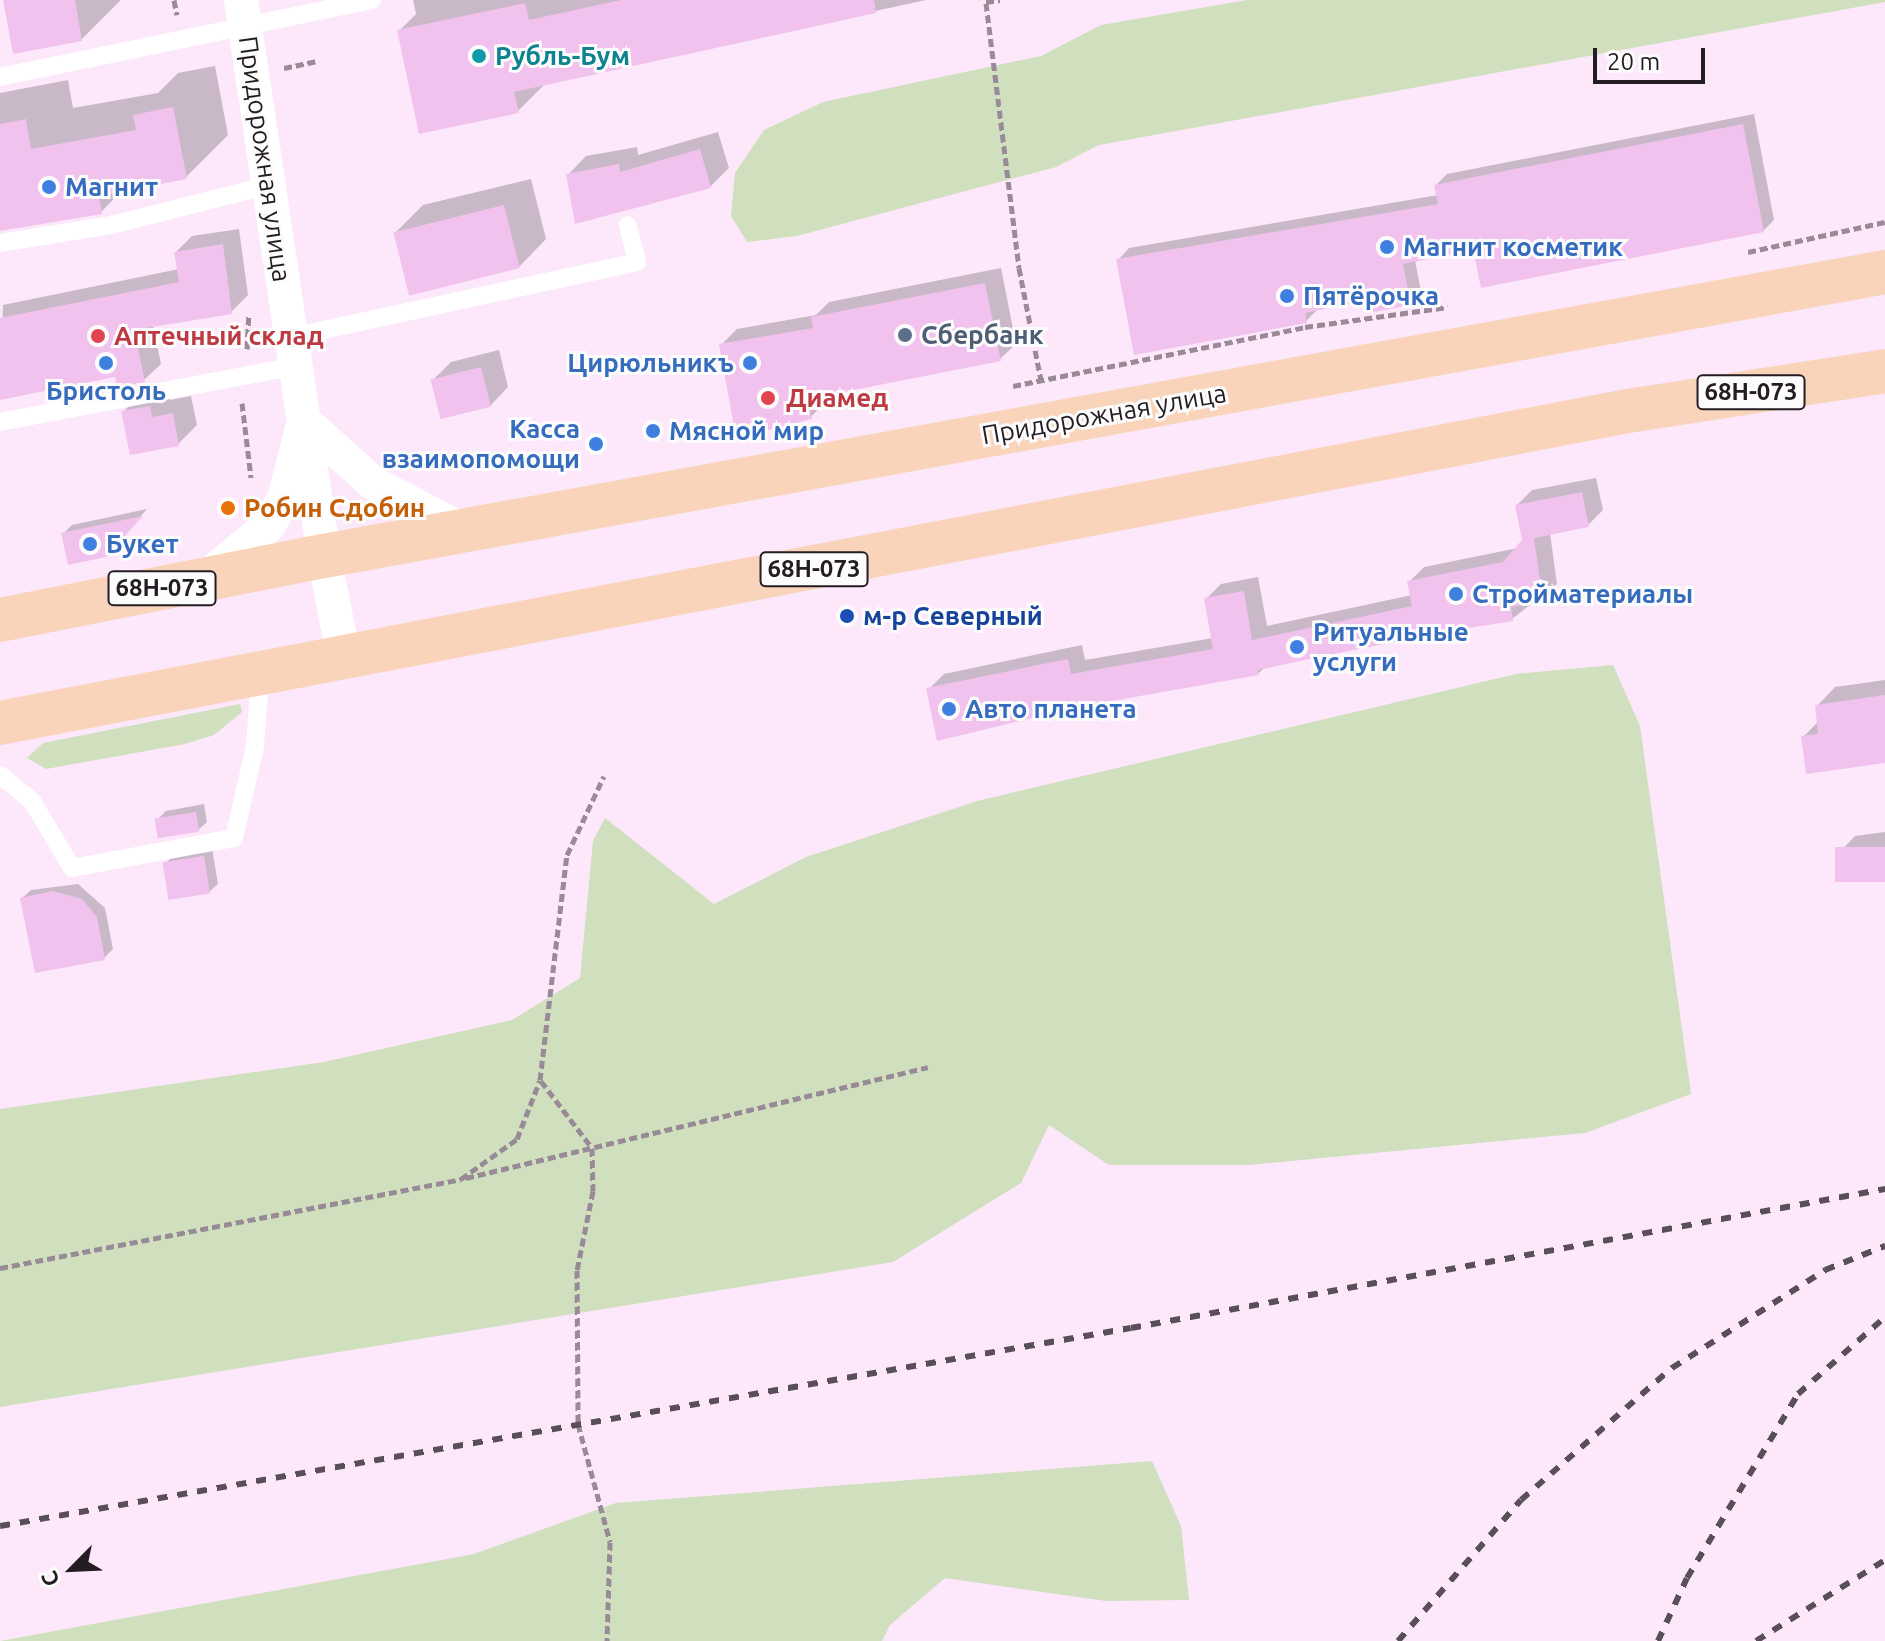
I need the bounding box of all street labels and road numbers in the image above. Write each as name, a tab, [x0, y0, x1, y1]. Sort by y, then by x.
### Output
street label: Придорожная улица	[232, 34, 298, 284]
road number: 68Н-073	[1695, 372, 1807, 412]
street label: Придорожная улица	[979, 377, 1229, 451]
road number: 68Н-073	[758, 549, 870, 589]
road number: 68Н-073	[106, 568, 218, 608]

